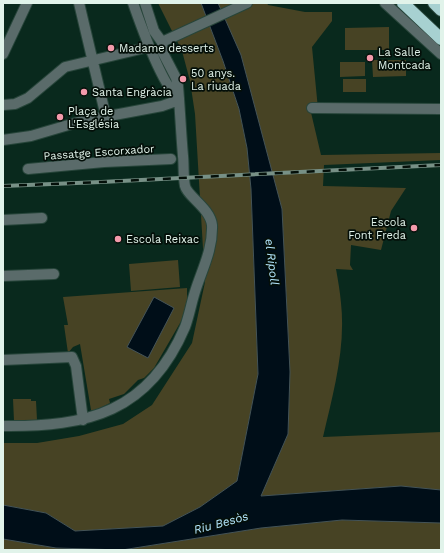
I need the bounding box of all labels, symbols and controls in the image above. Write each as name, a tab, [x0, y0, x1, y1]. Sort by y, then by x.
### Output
place label: Madame desserts	[119, 42, 214, 55]
marker: Madame desserts	[106, 43, 116, 53]
place label: La Salle Montcada	[378, 46, 431, 72]
marker: La Salle Montcada	[365, 53, 375, 63]
place label: 50 anys. La riuada	[191, 67, 241, 93]
marker: 50 anys. La riuada	[178, 74, 188, 84]
place label: Santa Engràcia	[92, 86, 172, 99]
marker: Santa Engràcia	[79, 87, 89, 97]
place label: Plaça de L'Església	[68, 105, 119, 131]
marker: Plaça de L'Església	[55, 112, 65, 122]
street label: Passatge Escorxador	[43, 142, 155, 163]
place label: Escola Font Freda	[348, 216, 406, 242]
marker: Escola Font Freda	[409, 223, 419, 233]
place label: Escola Reixac	[126, 233, 199, 246]
marker: Escola Reixac	[113, 234, 123, 244]
water label: el Ripoll	[262, 238, 282, 286]
water label: Riu Besòs	[192, 509, 250, 537]

